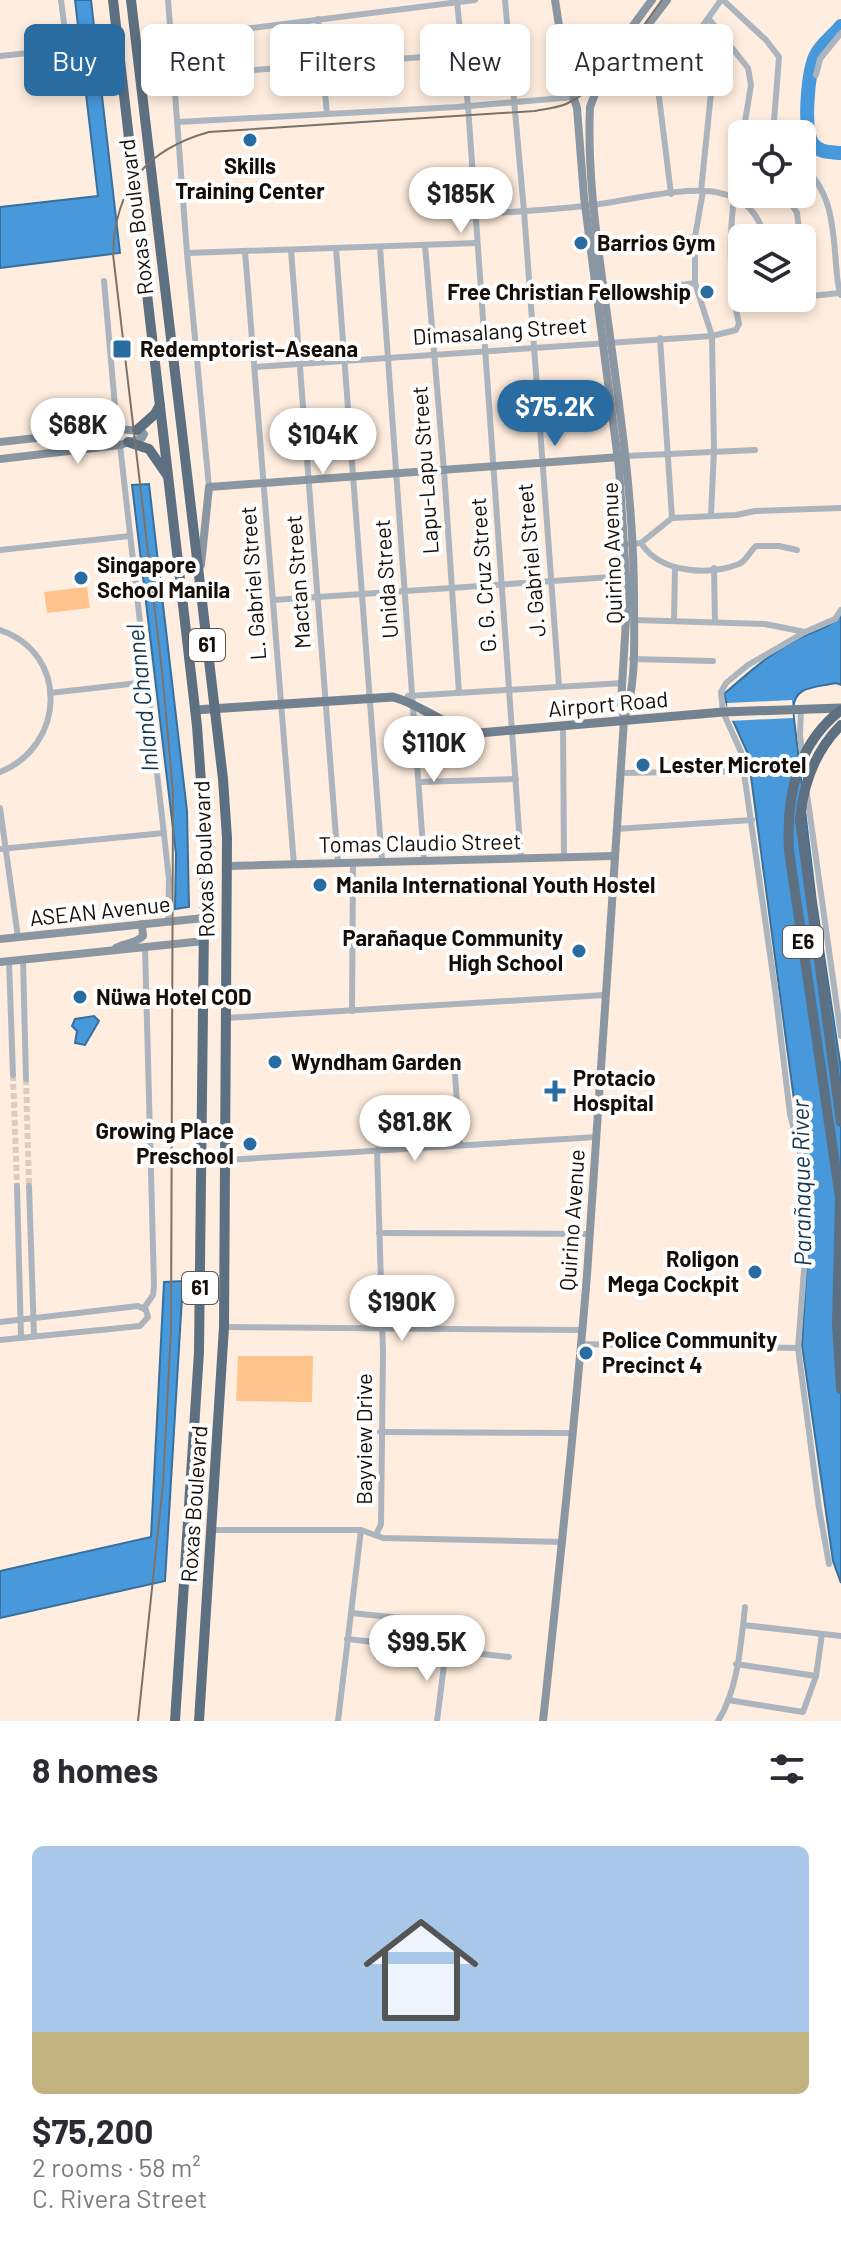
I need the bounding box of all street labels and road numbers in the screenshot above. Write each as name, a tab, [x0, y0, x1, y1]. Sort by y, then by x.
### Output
street label: Roxas Boulevard	[113, 137, 157, 297]
street label: Dimasalang Street	[412, 311, 588, 349]
street label: Lapu-Lapu Street	[405, 385, 443, 555]
street label: J. Gabriel Street	[510, 482, 550, 638]
street label: Quirino Avenue	[596, 482, 626, 624]
street label: G. G. Cruz Street	[464, 497, 500, 653]
street label: L. Gabriel Street	[234, 505, 270, 661]
street label: Mactan Street	[279, 514, 315, 650]
street label: Unida Street	[368, 519, 402, 640]
road number: 61	[189, 629, 225, 661]
street label: Airport Road	[547, 685, 669, 721]
street label: Roxas Boulevard	[187, 780, 219, 938]
street label: Tomas Claudio Street	[318, 827, 522, 857]
street label: ASEAN Avenue	[28, 890, 172, 930]
road number: E6	[783, 926, 823, 958]
street label: Quirino Avenue	[553, 1148, 589, 1292]
road number: 61	[182, 1272, 218, 1304]
street label: Bayview Drive	[350, 1373, 376, 1505]
street label: Roxas Boulevard	[175, 1425, 211, 1583]

